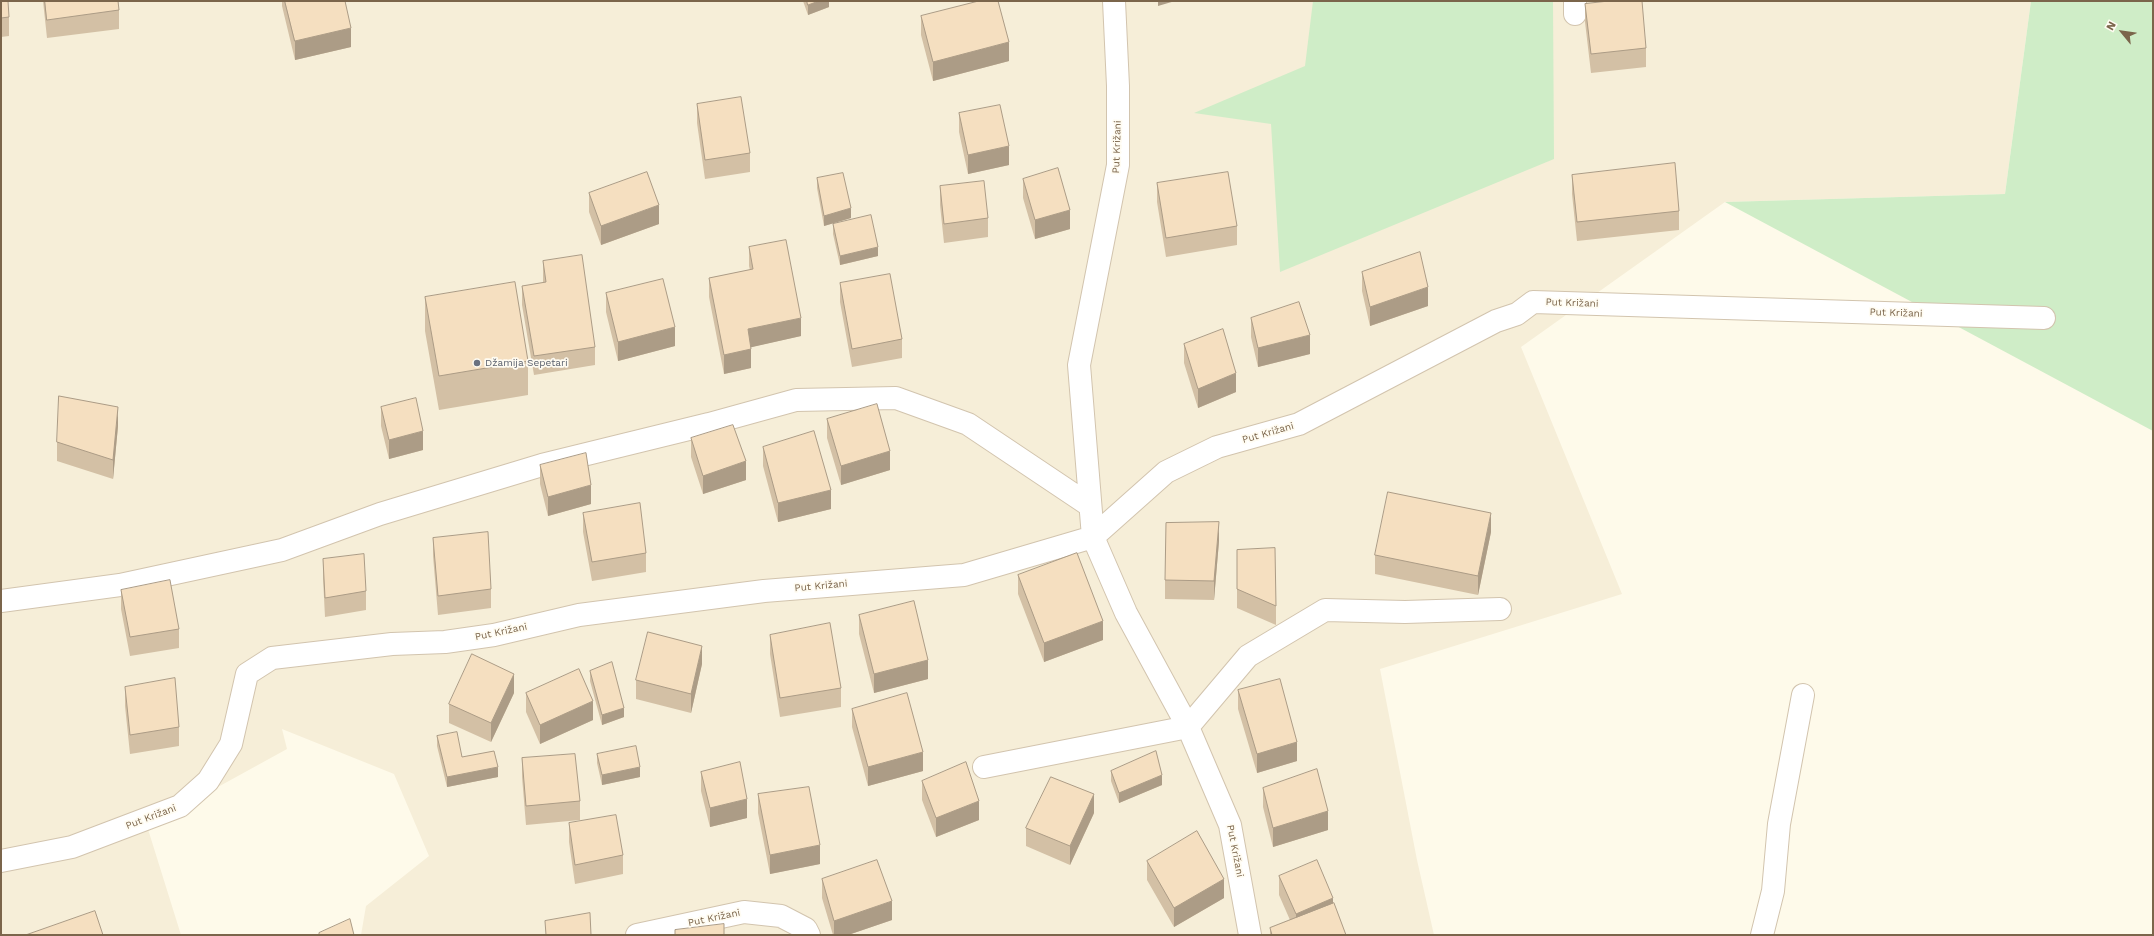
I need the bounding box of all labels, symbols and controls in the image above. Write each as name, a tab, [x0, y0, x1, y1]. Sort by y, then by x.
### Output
north arrow	[2102, 12, 2142, 52]
text: N	[2103, 19, 2119, 33]
street label: Put Križani	[1110, 120, 1124, 174]
street label: Put Križani	[1545, 296, 1599, 310]
street label: Put Križani	[1869, 306, 1923, 320]
place label: Džamija Sepetari	[485, 357, 568, 369]
marker: Džamija Sepetari	[472, 358, 482, 368]
street label: Put Križani	[1241, 420, 1295, 446]
street label: Put Križani	[794, 578, 848, 594]
street label: Put Križani	[474, 621, 528, 643]
street label: Put Križani	[124, 802, 178, 832]
street label: Put Križani	[1224, 824, 1246, 878]
street label: Put Križani	[687, 907, 741, 929]

